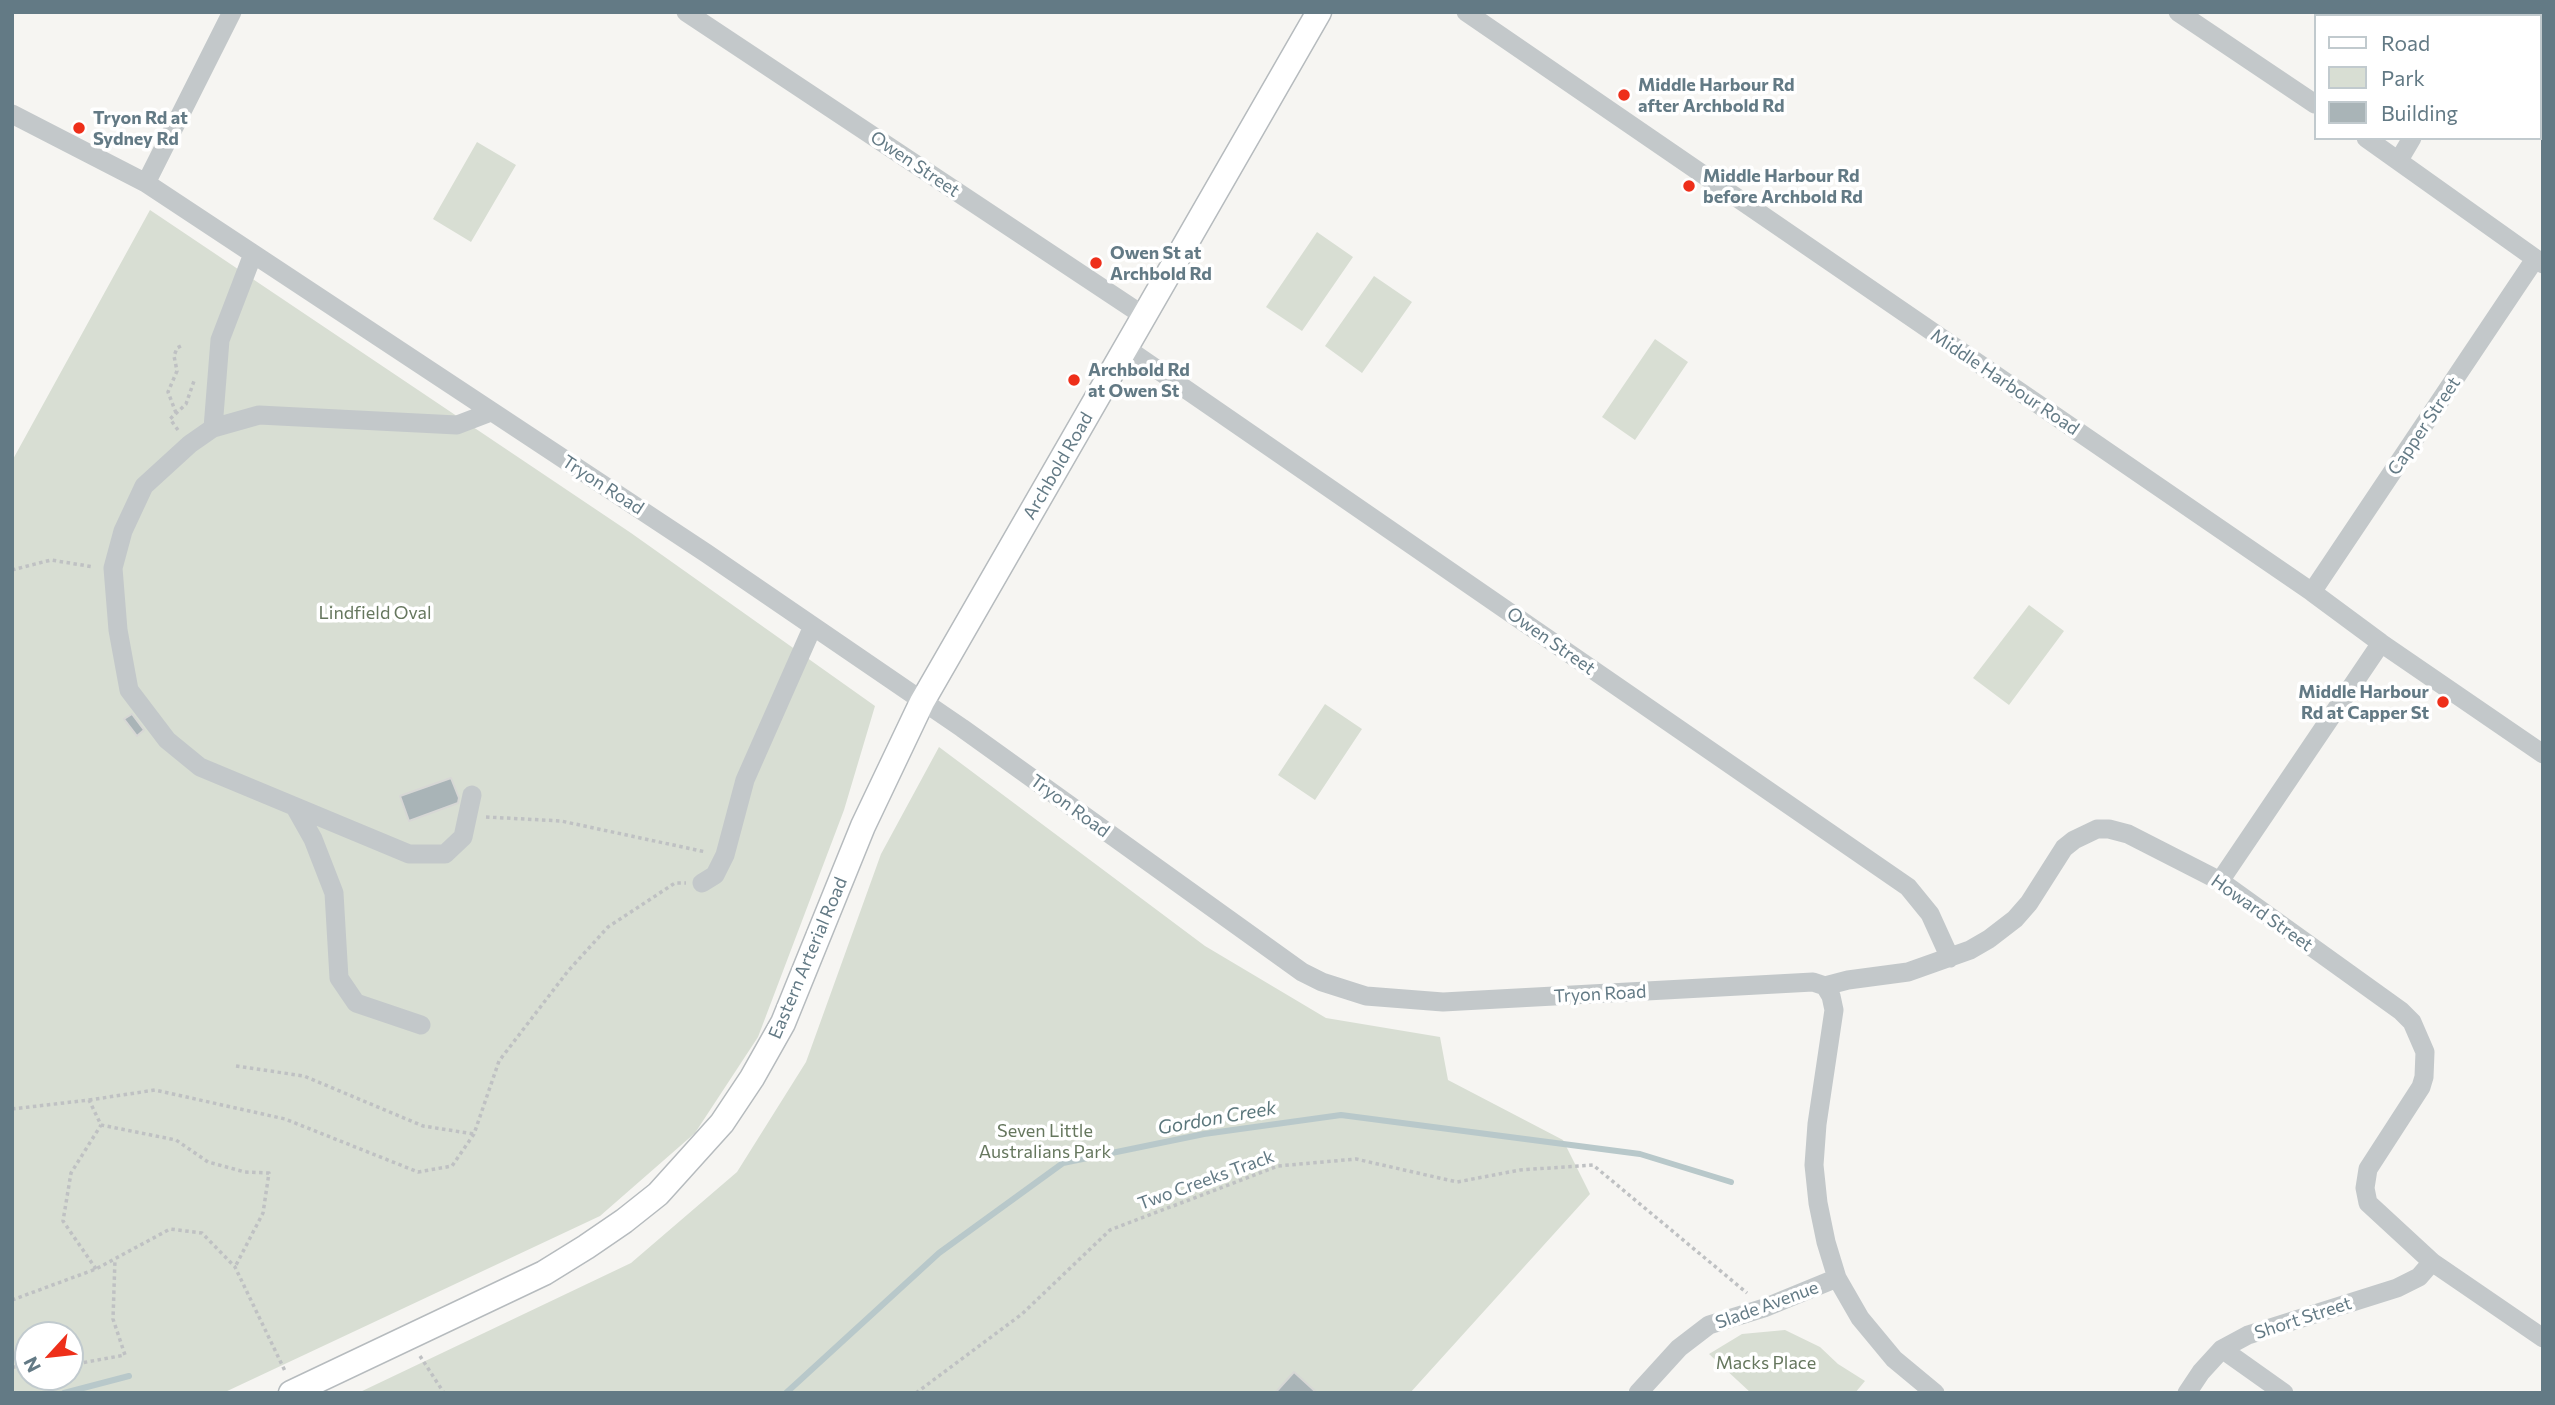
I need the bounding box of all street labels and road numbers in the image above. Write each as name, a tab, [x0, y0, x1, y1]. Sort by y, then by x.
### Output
street label: Owen Street	[866, 126, 964, 202]
street label: Middle Harbour Road	[1927, 324, 2083, 440]
street label: Capper Street	[2383, 373, 2465, 479]
street label: Archbold Road	[1019, 408, 1097, 524]
street label: Tryon Road	[558, 451, 648, 519]
street label: Owen Street	[1503, 603, 1599, 679]
street label: Tryon Road	[1026, 770, 1114, 842]
street label: Howard Street	[2207, 870, 2317, 956]
street label: Eastern Arterial Road	[764, 874, 852, 1042]
street label: Tryon Road	[1553, 981, 1647, 1007]
street label: Two Creeks Track	[1135, 1145, 1277, 1215]
street label: Slade Avenue	[1713, 1276, 1821, 1334]
street label: Short Street	[2252, 1292, 2354, 1344]

